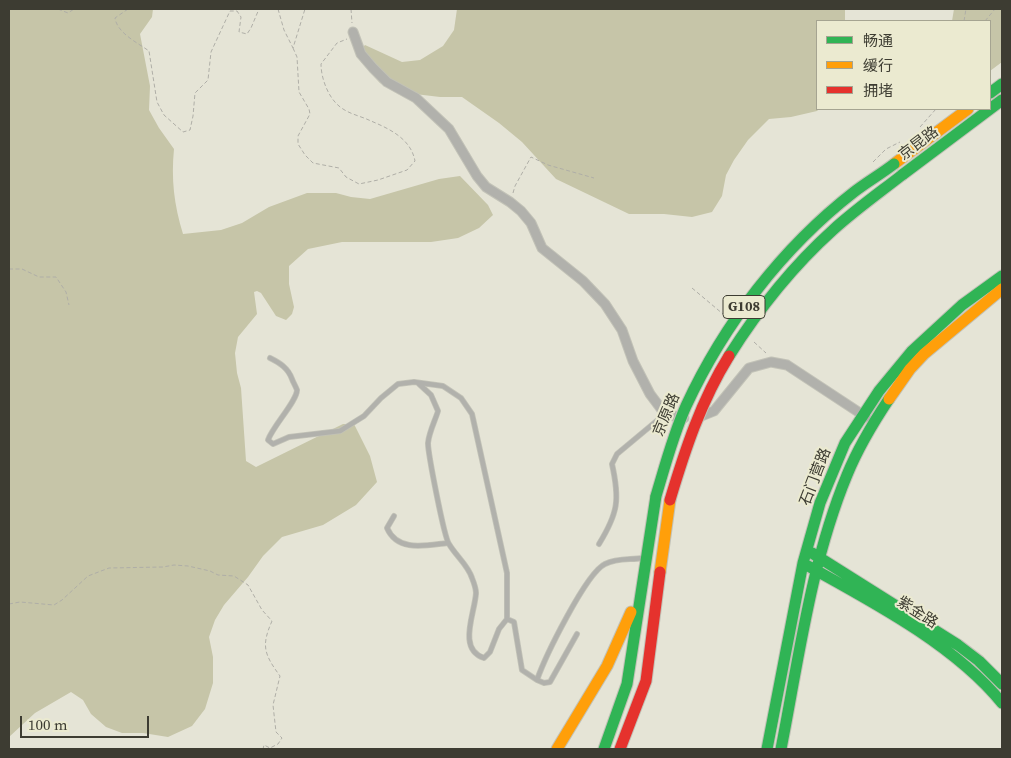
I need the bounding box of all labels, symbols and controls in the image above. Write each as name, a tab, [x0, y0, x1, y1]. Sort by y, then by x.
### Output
legend	[816, 20, 991, 110]
text: 畅通	[863, 30, 893, 51]
text: 缓行	[863, 55, 893, 76]
text: 拥堵	[863, 80, 893, 101]
street label: 京昆路	[896, 123, 942, 165]
road number: G108	[723, 296, 765, 318]
street label: 京原路	[650, 391, 684, 439]
street label: 石门营路	[797, 446, 835, 508]
street label: 紫金路	[893, 593, 941, 633]
scale bar	[22, 706, 151, 738]
text: 100 m	[28, 714, 68, 735]

